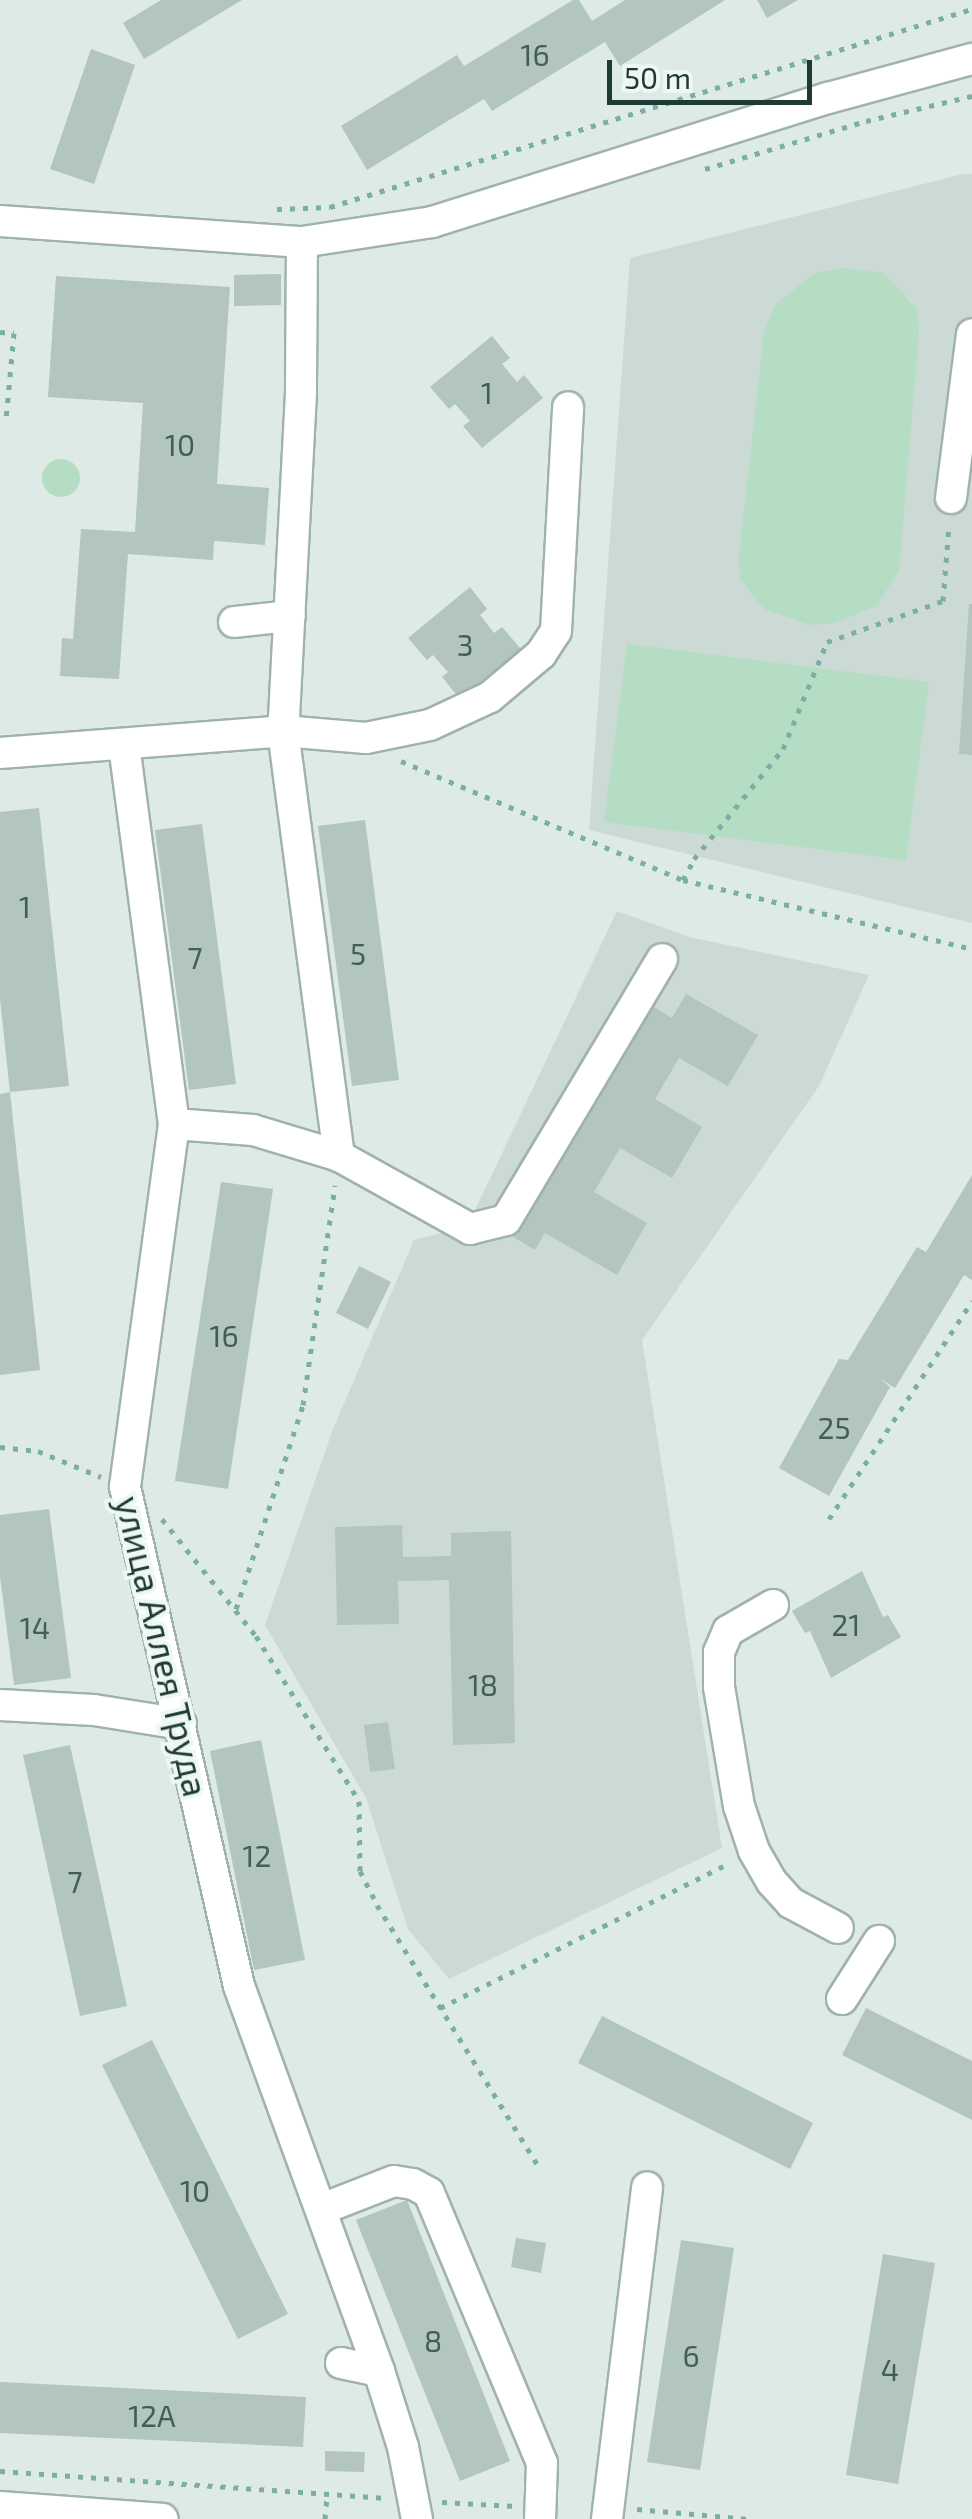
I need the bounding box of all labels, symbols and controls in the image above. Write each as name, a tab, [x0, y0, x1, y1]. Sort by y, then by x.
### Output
house number: 16	[520, 36, 550, 72]
scale bar	[612, 40, 817, 102]
text: 50 m	[624, 59, 691, 95]
house number: 1	[481, 374, 493, 410]
house number: 10	[165, 426, 195, 462]
house number: 3	[457, 626, 473, 662]
house number: 1	[19, 888, 31, 924]
house number: 5	[350, 935, 366, 971]
house number: 7	[187, 939, 203, 975]
house number: 16	[209, 1317, 239, 1353]
house number: 25	[818, 1409, 850, 1445]
street label: улица Аллея Труда	[108, 1492, 218, 1800]
house number: 21	[832, 1606, 860, 1642]
house number: 14	[20, 1609, 50, 1645]
house number: 18	[468, 1666, 498, 1702]
house number: 12	[243, 1837, 271, 1873]
house number: 7	[67, 1863, 83, 1899]
house number: 10	[180, 2172, 210, 2208]
house number: 8	[424, 2322, 442, 2358]
house number: 6	[682, 2337, 700, 2373]
house number: 4	[881, 2351, 899, 2387]
house number: 12А	[128, 2397, 176, 2433]

